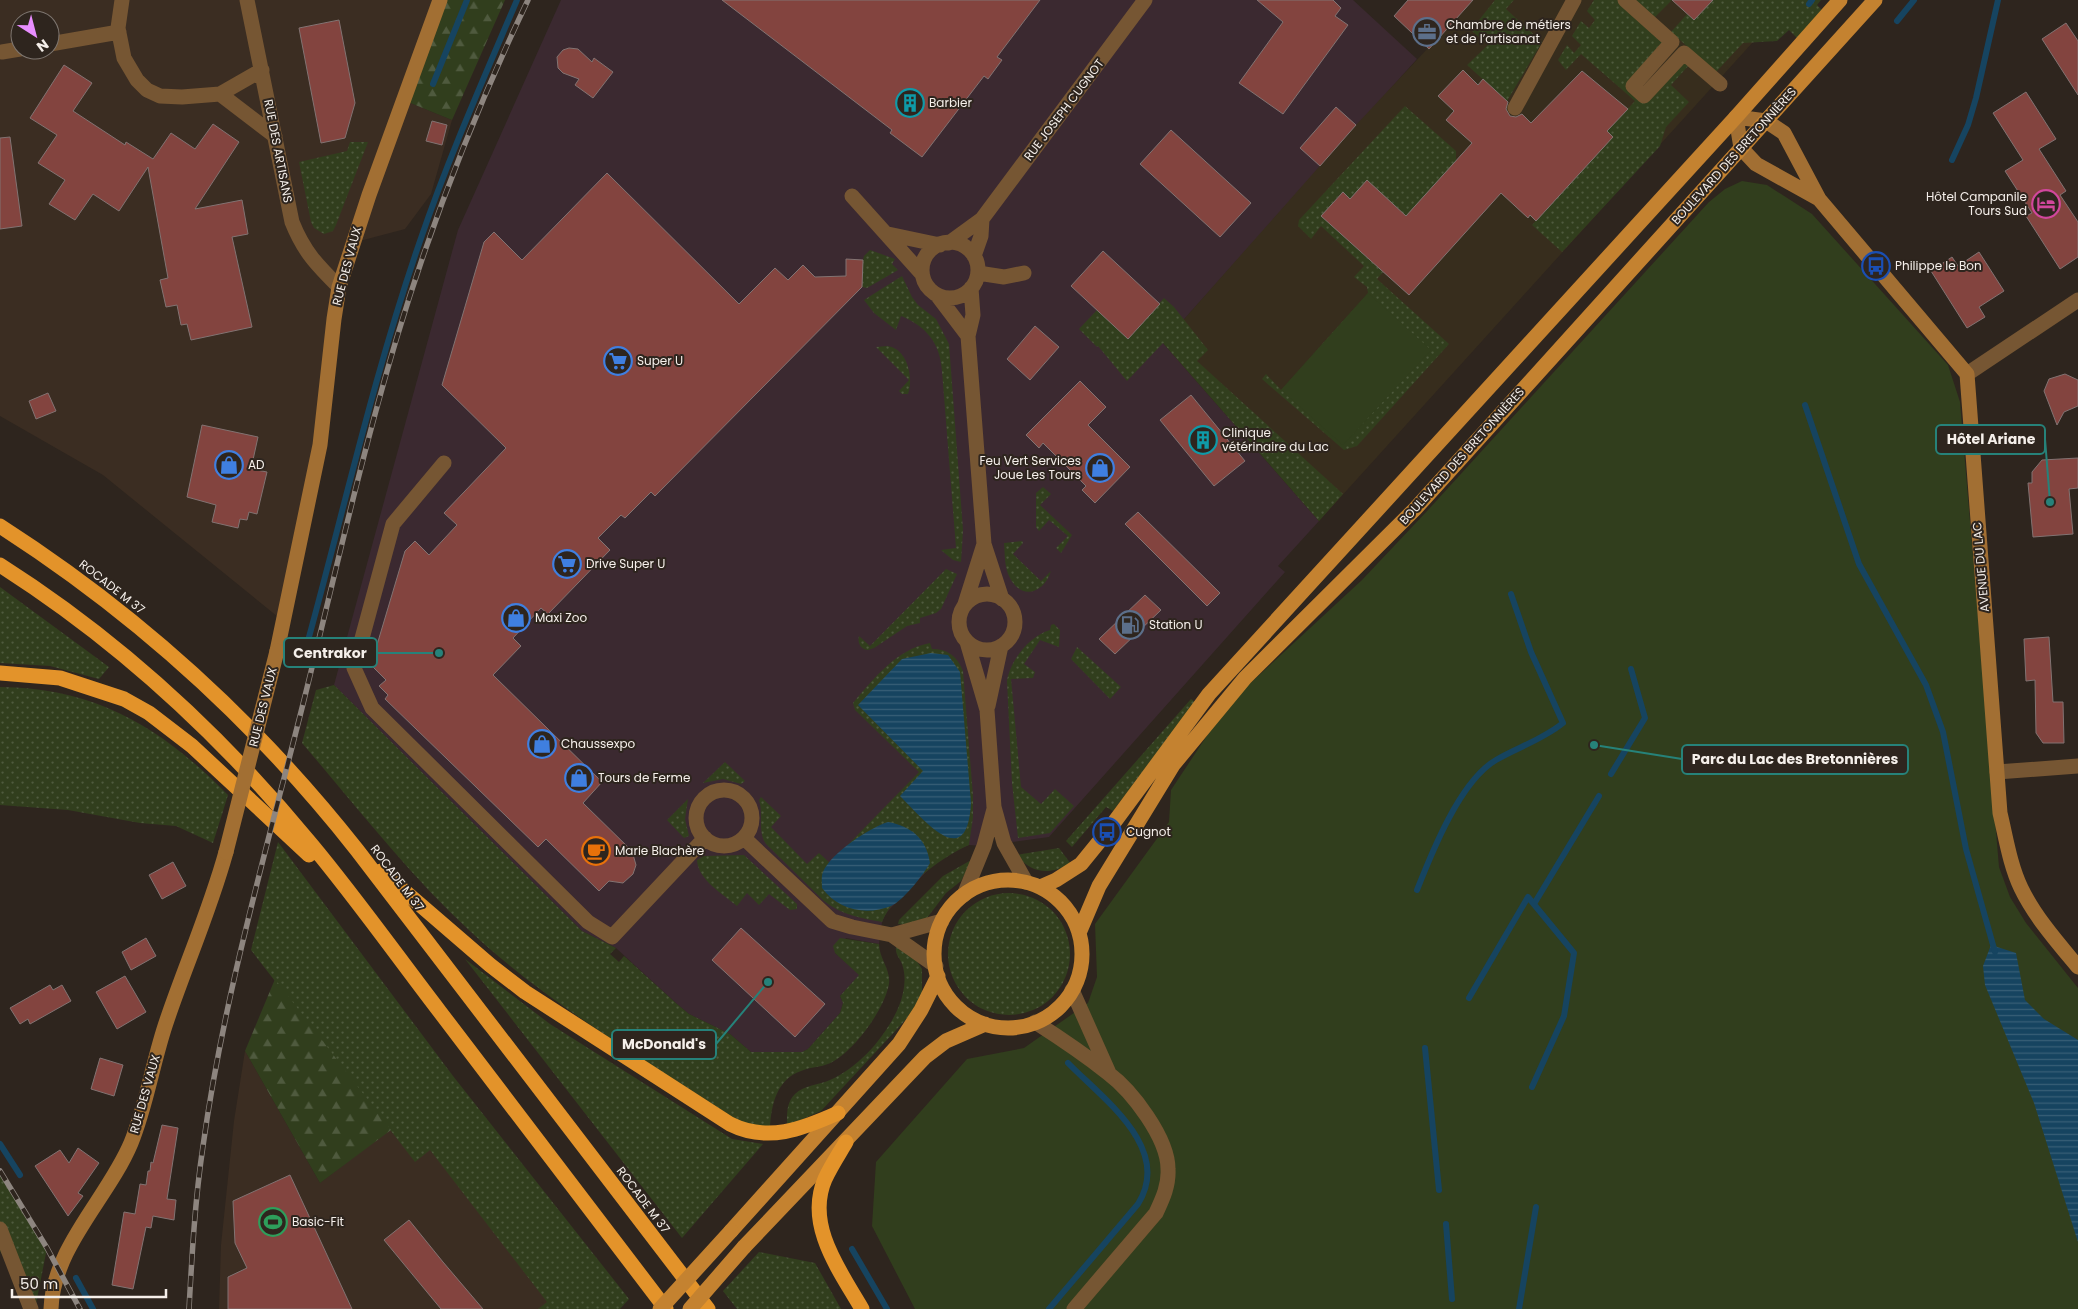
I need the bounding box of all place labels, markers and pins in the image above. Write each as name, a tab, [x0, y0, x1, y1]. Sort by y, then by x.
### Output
place label: Chambre de métiers et de l’artisanat	[1446, 16, 1571, 47]
office icon: Chambre de métiers et de l’artisanat	[1412, 17, 1442, 47]
building icon: Barbier	[895, 88, 925, 118]
place label: Barbier	[929, 94, 972, 111]
place label: Hôtel Campanile Tours Sud	[1926, 188, 2027, 219]
hotel icon: Hôtel Campanile Tours Sud	[2031, 189, 2061, 219]
bus stop icon: Philippe le Bon	[1861, 251, 1891, 281]
place label: Philippe le Bon	[1895, 257, 1982, 274]
supermarket icon: Super U	[603, 346, 633, 376]
place label: Super U	[637, 352, 683, 369]
place label: Clinique vétérinaire du Lac	[1222, 424, 1329, 455]
building icon: Clinique vétérinaire du Lac	[1188, 425, 1218, 455]
callout: Hôtel Ariane	[1936, 425, 2045, 454]
shop icon: AD	[214, 450, 244, 480]
place label: Feu Vert Services Joue Les Tours	[979, 452, 1081, 483]
shop icon: Feu Vert Services Joue Les Tours	[1085, 453, 1115, 483]
place label: AD	[248, 456, 265, 473]
supermarket icon: Drive Super U	[552, 549, 582, 579]
place label: Drive Super U	[586, 555, 665, 572]
shop icon: Maxi Zoo	[501, 603, 531, 633]
place label: Maxi Zoo	[535, 609, 588, 626]
fuel station icon: Station U	[1115, 610, 1145, 640]
place label: Station U	[1149, 616, 1203, 633]
callout: Centrakor	[284, 638, 377, 667]
shop icon: Chaussexpo	[527, 729, 557, 759]
place label: Chaussexpo	[561, 735, 636, 752]
callout: Parc du Lac des Bretonnières	[1682, 745, 1908, 774]
shop icon: Tours de Ferme	[564, 763, 594, 793]
place label: Tours de Ferme	[598, 769, 690, 786]
bus stop icon: Cugnot	[1092, 817, 1122, 847]
place label: Cugnot	[1126, 823, 1171, 840]
cafe icon: Marie Blachère	[581, 836, 611, 866]
place label: Marie Blachère	[615, 842, 704, 859]
callout: McDonald's	[612, 1030, 716, 1059]
sports icon: Basic-Fit	[258, 1207, 288, 1237]
place label: Basic-Fit	[292, 1213, 344, 1230]

